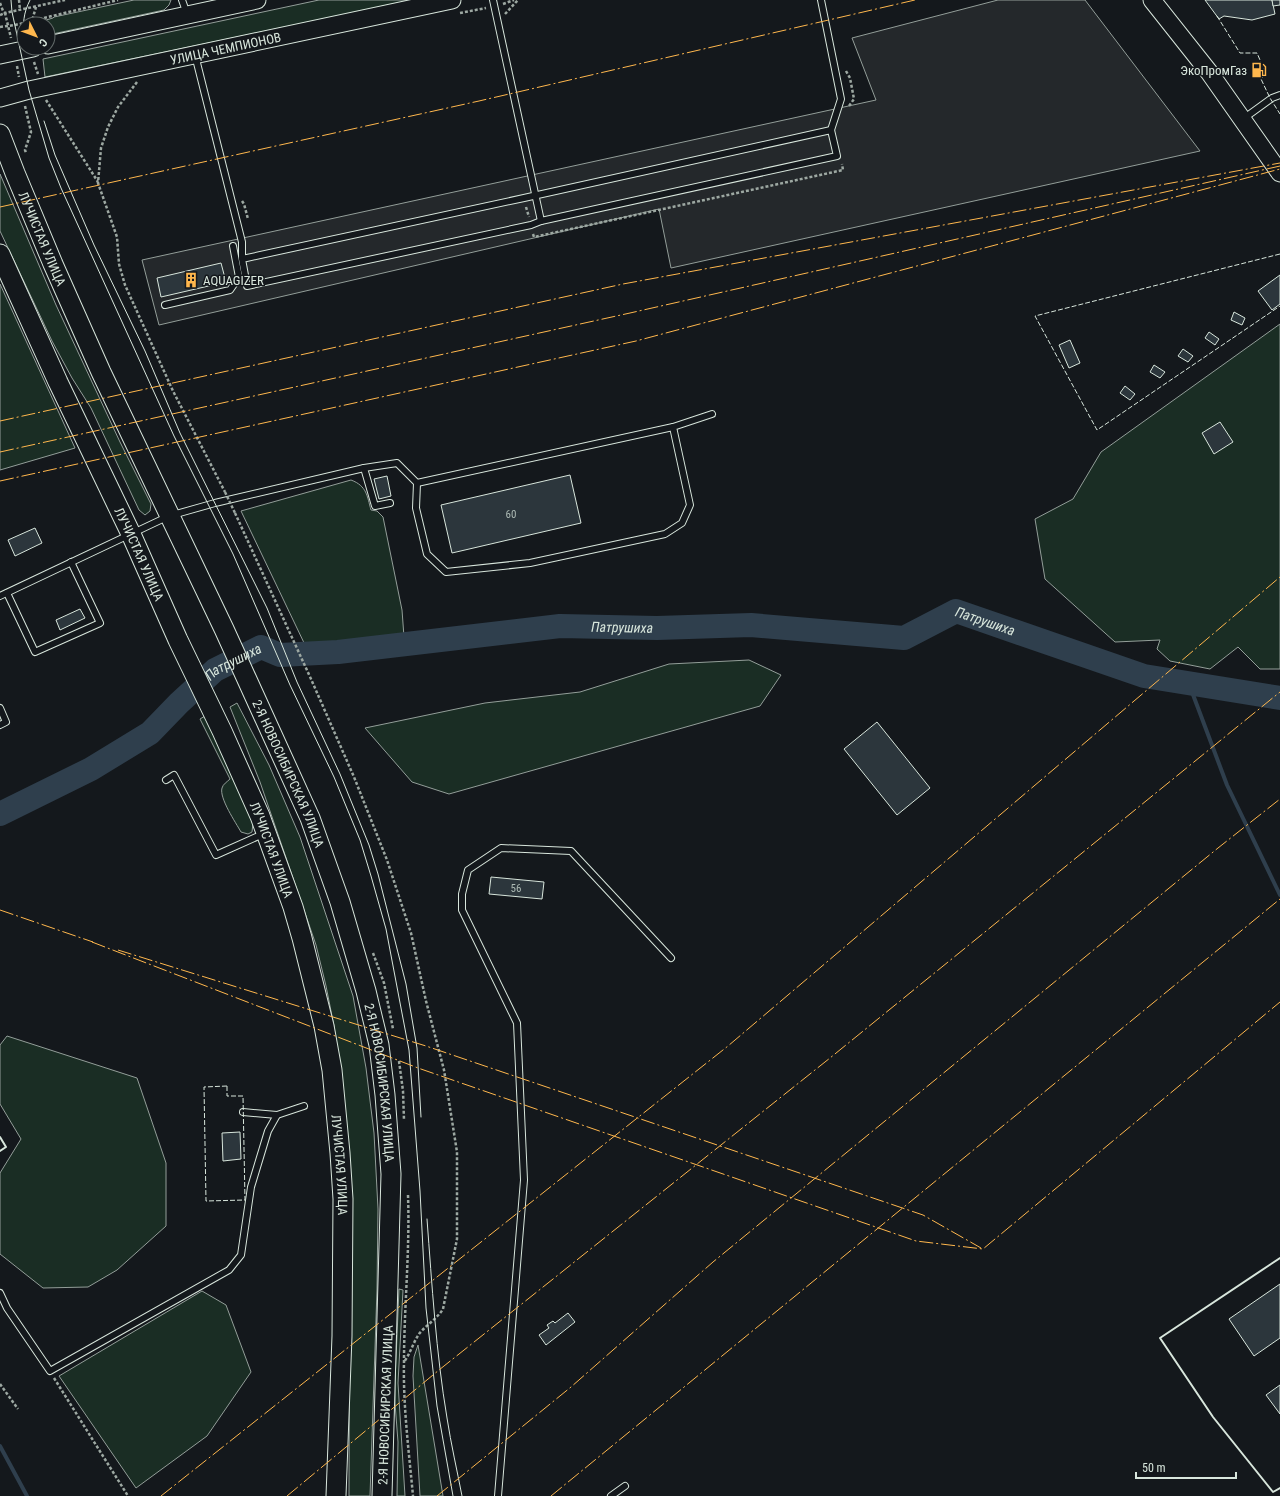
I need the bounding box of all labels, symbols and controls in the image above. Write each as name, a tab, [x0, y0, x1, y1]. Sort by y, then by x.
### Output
north arrow	[16, 16, 56, 56]
street label: УЛИЦА ЧЕМПИОНОВ	[169, 30, 282, 68]
text: С	[36, 36, 50, 49]
fuel station icon: ЭкоПромГаз	[1250, 61, 1268, 79]
place label: ЭкоПромГаз	[1180, 63, 1247, 78]
street label: ЛУЧИСТАЯ УЛИЦА	[16, 189, 69, 289]
building icon: AQUAGIZER	[182, 271, 200, 289]
place label: AQUAGIZER	[203, 273, 264, 288]
street label: ЛУЧИСТАЯ УЛИЦА	[111, 505, 167, 604]
house number: 60	[506, 508, 516, 521]
water label: Патрушиха	[953, 603, 1017, 639]
water label: Патрушиха	[591, 619, 653, 636]
water label: Патрушиха	[201, 640, 264, 683]
street label: 2-Я НОВОСИБИРСКАЯ УЛИЦА	[249, 698, 327, 850]
street label: ЛУЧИСТАЯ УЛИЦА	[247, 800, 296, 900]
house number: 56	[511, 882, 521, 895]
street label: 2-Я НОВОСИБИРСКАЯ УЛИЦА	[361, 1002, 397, 1163]
street label: ЛУЧИСТАЯ УЛИЦА	[328, 1114, 350, 1216]
street label: 2-Я НОВОСИБИРСКАЯ УЛИЦА	[375, 1324, 396, 1485]
scale bar	[1136, 1454, 1236, 1480]
text: 50 m	[1142, 1461, 1166, 1475]

